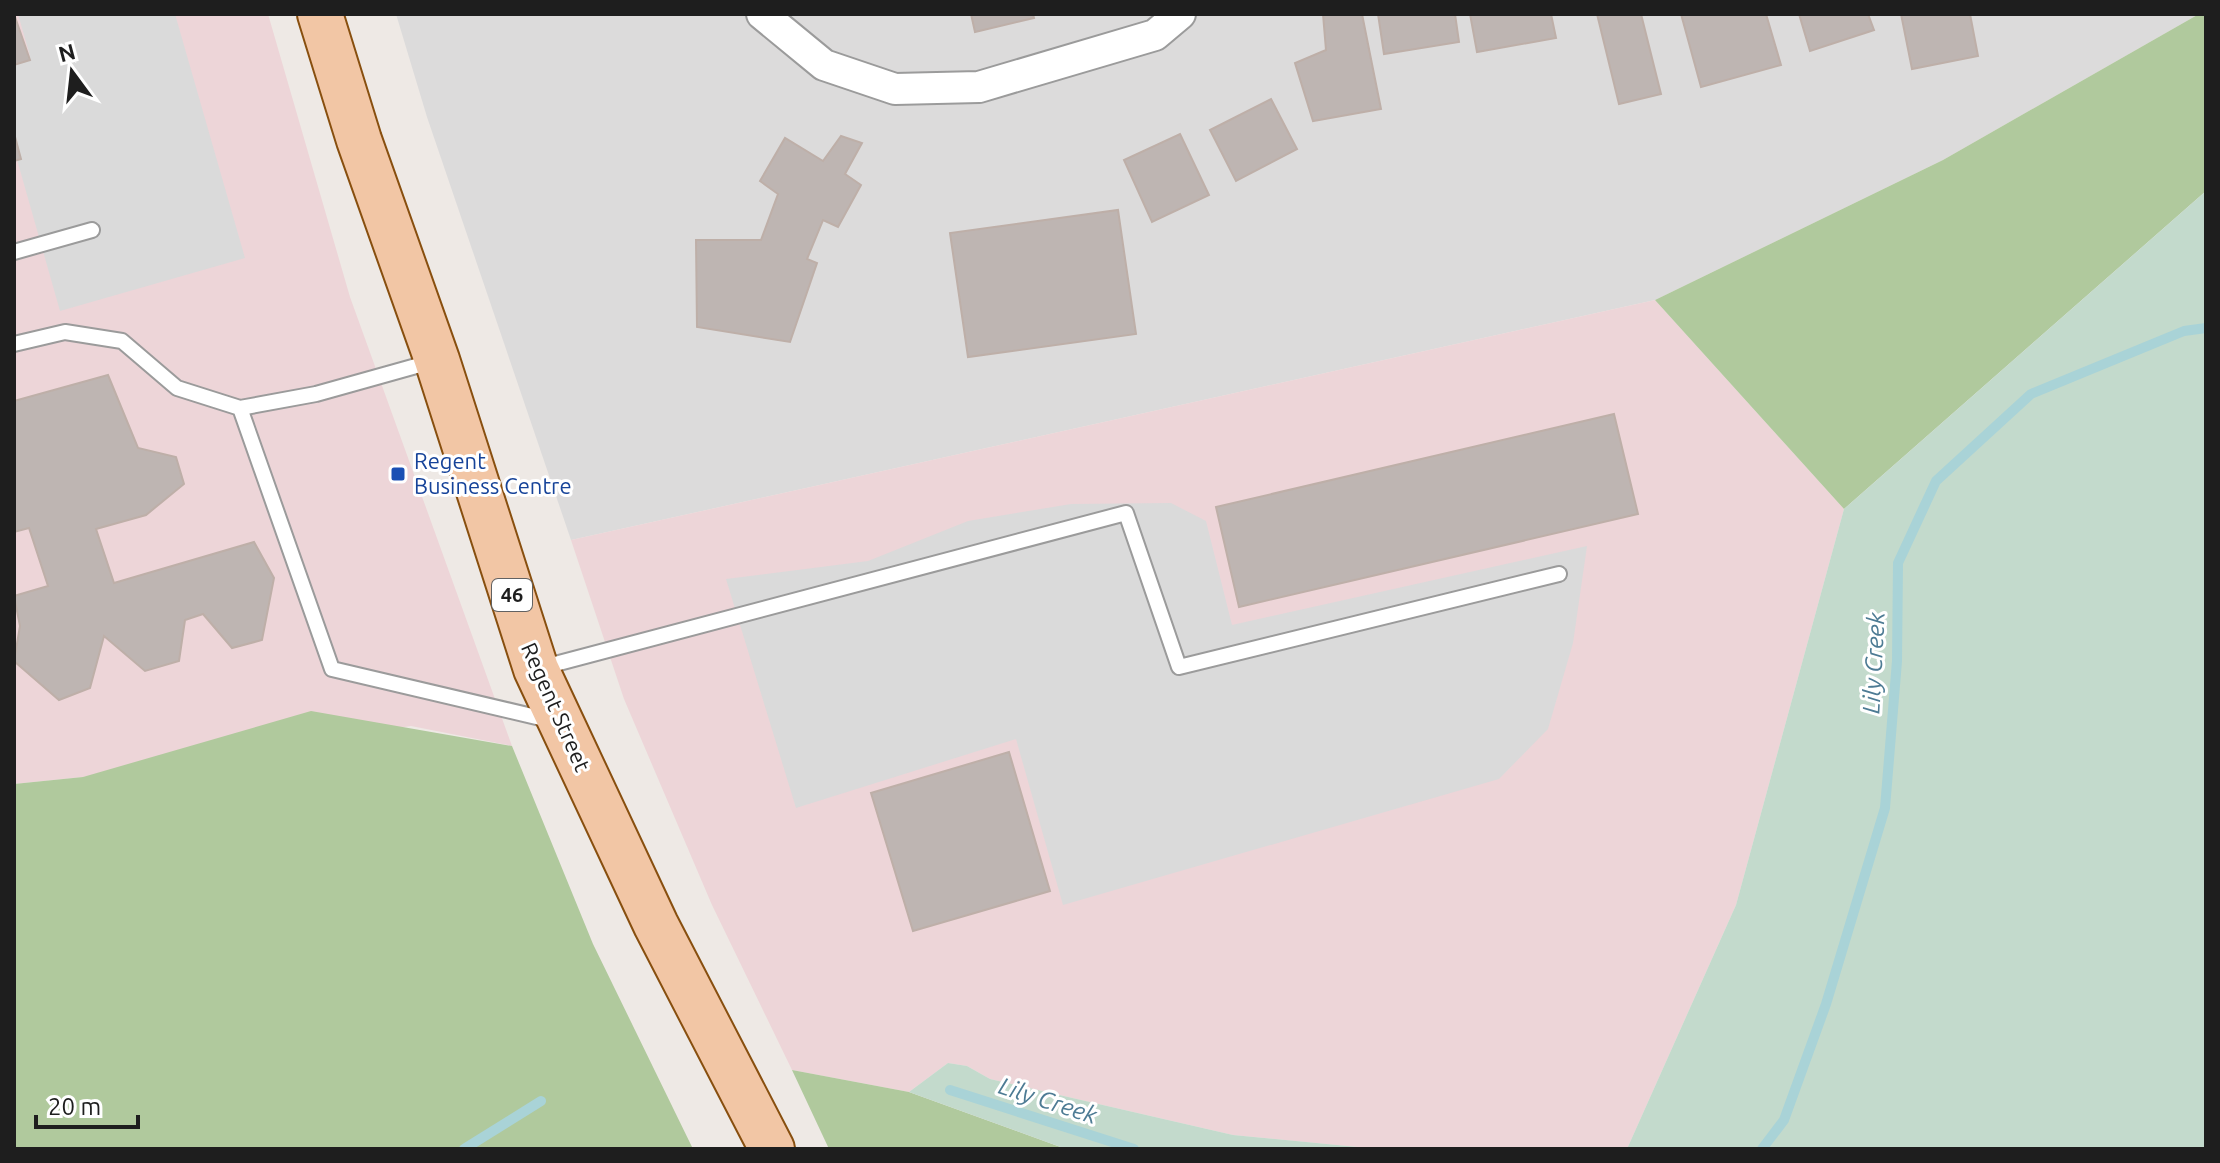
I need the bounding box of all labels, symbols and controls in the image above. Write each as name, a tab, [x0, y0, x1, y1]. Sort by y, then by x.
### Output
north arrow	[32, 32, 112, 112]
text: N	[56, 38, 78, 66]
place label: Regent Business Centre	[414, 448, 572, 498]
marker: Regent Business Centre	[389, 465, 407, 483]
road number: 46	[492, 579, 532, 611]
water label: Lily Creek	[1857, 611, 1890, 715]
street label: Regent Street	[517, 639, 596, 775]
water label: Lily Creek	[996, 1072, 1101, 1129]
scale bar	[36, 1079, 138, 1129]
text: 20 m	[48, 1093, 101, 1120]

